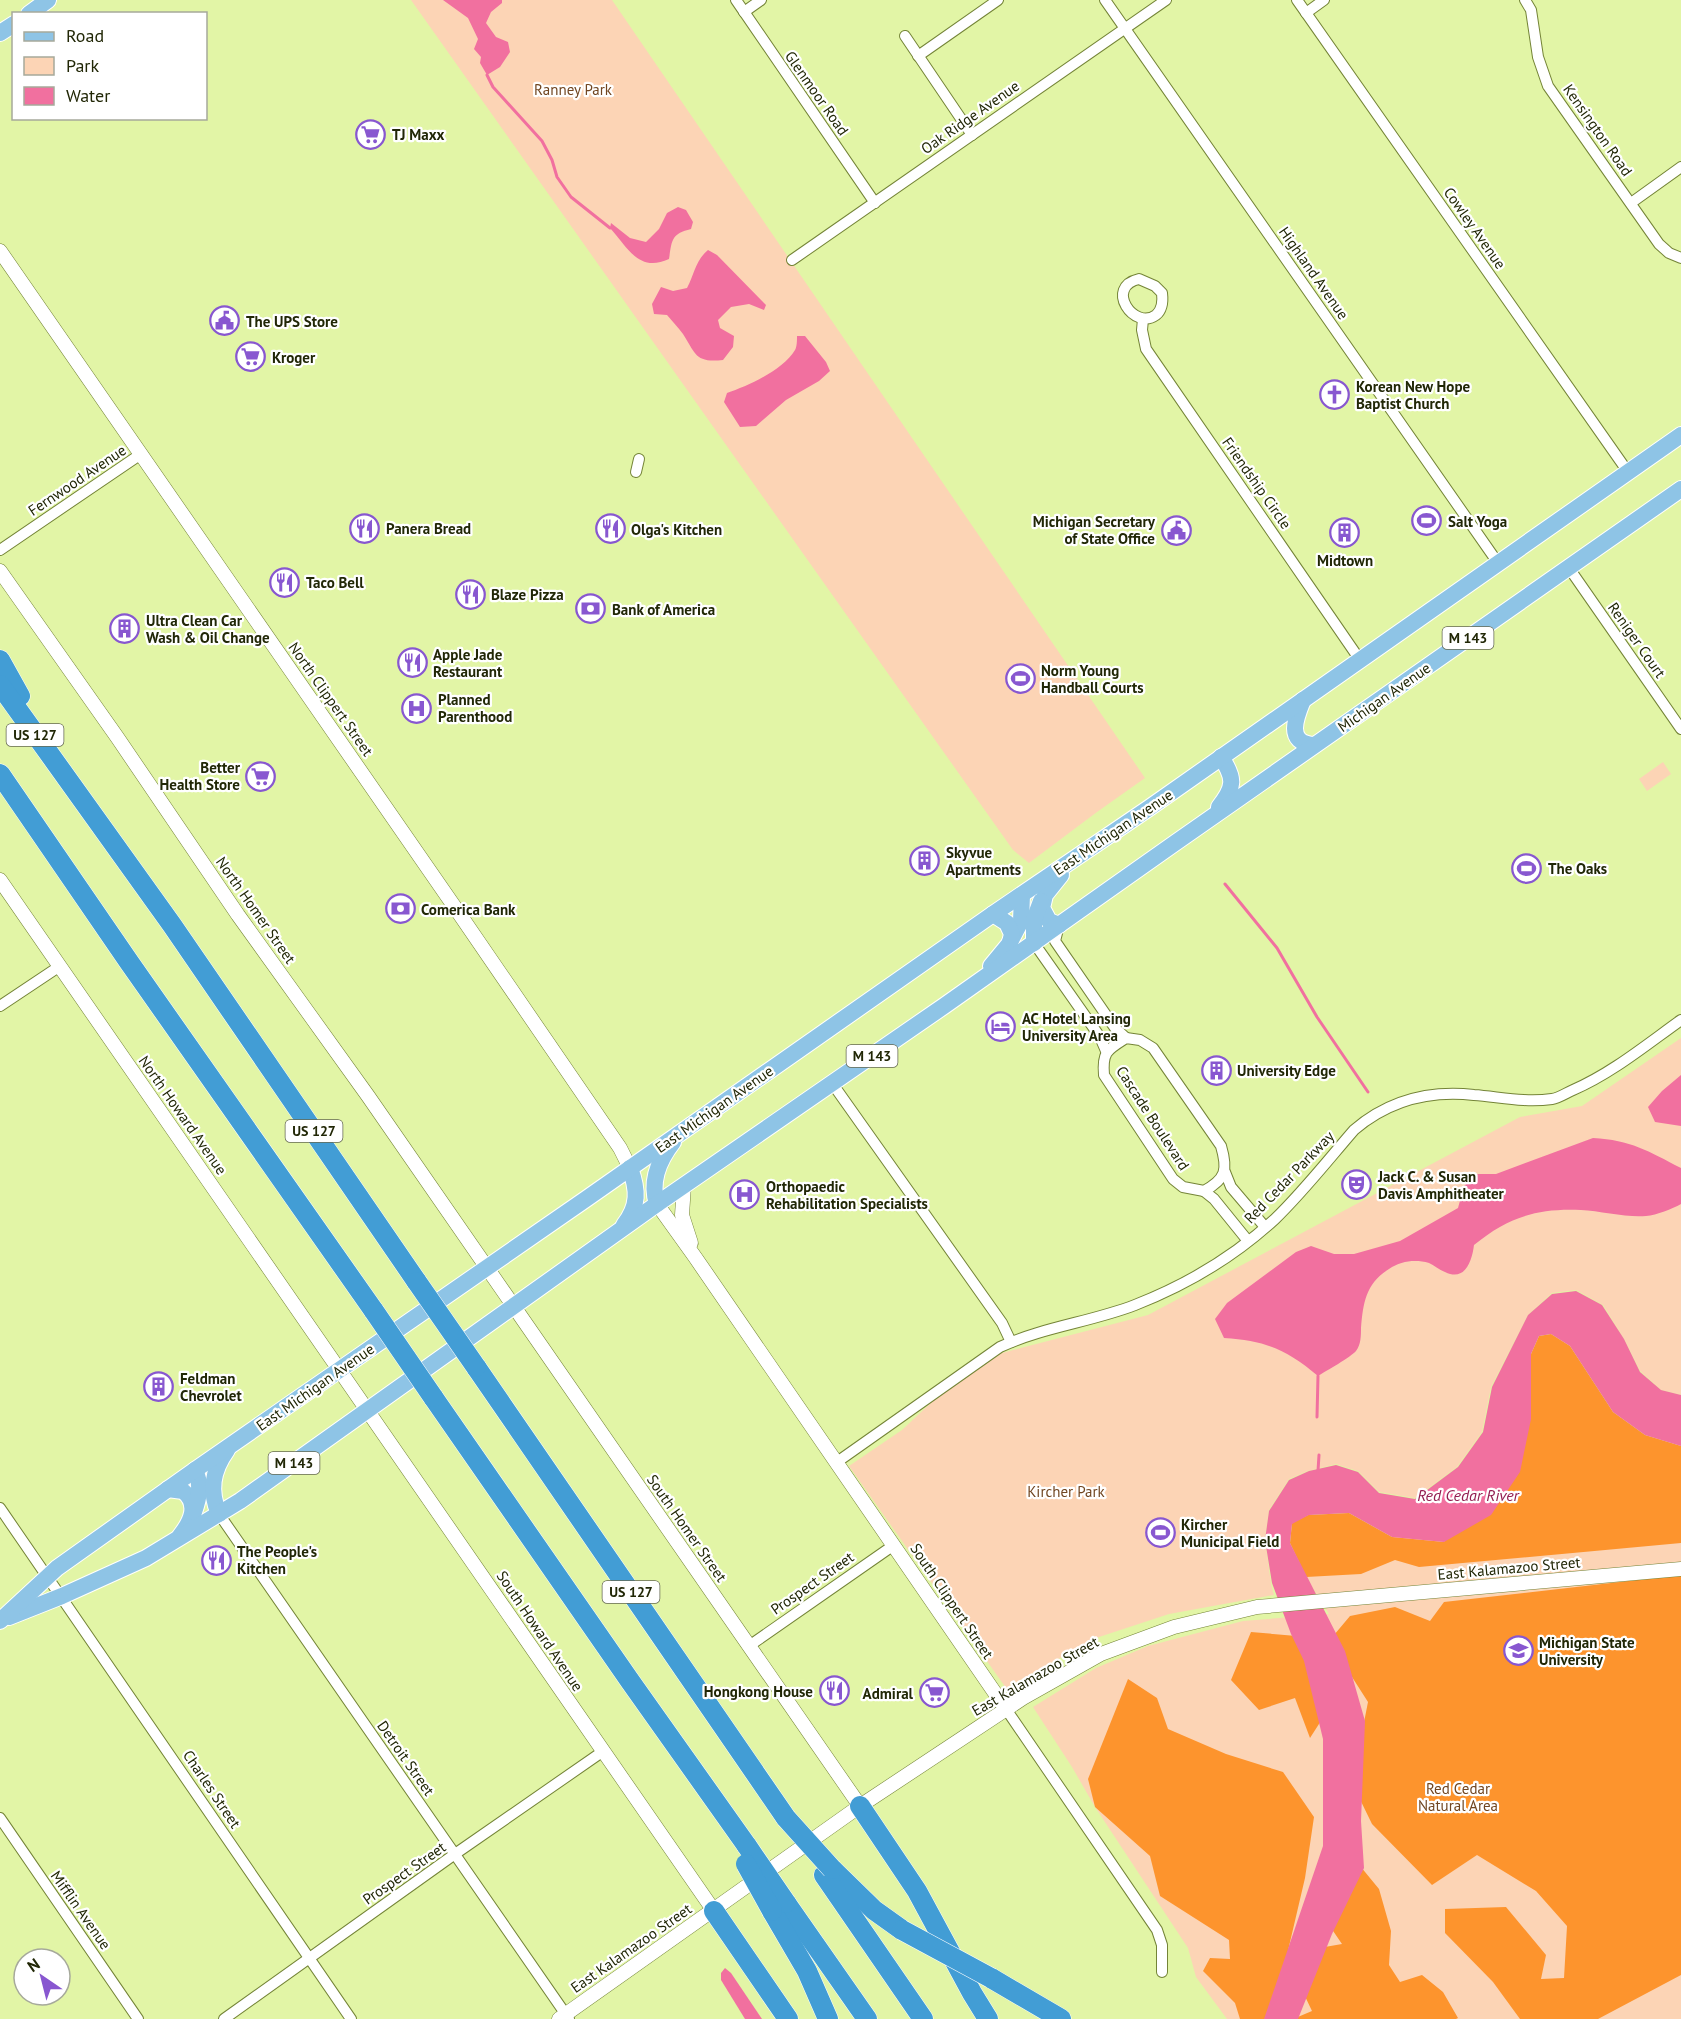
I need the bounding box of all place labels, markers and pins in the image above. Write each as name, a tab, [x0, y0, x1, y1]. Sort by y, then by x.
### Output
supermarket icon: TJ Maxx	[355, 118, 387, 150]
place label: TJ Maxx	[392, 125, 445, 144]
public building icon: The UPS Store	[209, 305, 241, 337]
place label: The UPS Store	[246, 312, 338, 331]
supermarket icon: Kroger	[235, 341, 267, 373]
place label: Kroger	[272, 348, 316, 367]
place label: Korean New Hope Baptist Church	[1356, 377, 1471, 413]
church icon: Korean New Hope Baptist Church	[1319, 379, 1351, 411]
sports icon: Salt Yoga	[1411, 505, 1443, 537]
restaurant icon: Panera Bread	[349, 512, 381, 544]
place label: Michigan Secretary of State Office	[1033, 512, 1156, 548]
place label: Salt Yoga	[1448, 512, 1507, 531]
restaurant icon: Olga's Kitchen	[594, 513, 626, 545]
public building icon: Michigan Secretary of State Office	[1160, 514, 1192, 546]
building icon: Midtown	[1329, 517, 1361, 549]
place label: Panera Bread	[386, 519, 471, 538]
place label: Olga's Kitchen	[631, 520, 722, 539]
place label: Midtown	[1317, 551, 1373, 570]
restaurant icon: Taco Bell	[269, 566, 301, 598]
place label: Taco Bell	[306, 573, 364, 592]
restaurant icon: Blaze Pizza	[454, 578, 486, 610]
place label: Blaze Pizza	[491, 585, 564, 604]
bank icon: Bank of America	[575, 593, 607, 625]
place label: Bank of America	[612, 600, 715, 619]
place label: Ultra Clean Car Wash & Oil Change	[146, 611, 270, 647]
building icon: Ultra Clean Car Wash & Oil Change	[109, 613, 141, 645]
place label: Apple Jade Restaurant	[433, 645, 503, 681]
restaurant icon: Apple Jade Restaurant	[396, 647, 428, 679]
place label: Norm Young Handball Courts	[1041, 661, 1144, 697]
sports icon: Norm Young Handball Courts	[1004, 663, 1036, 695]
place label: Planned Parenthood	[438, 690, 512, 726]
hospital icon: Planned Parenthood	[401, 692, 433, 724]
place label: Better Health Store	[160, 758, 241, 794]
supermarket icon: Better Health Store	[245, 760, 277, 792]
place label: Skyvue Apartments	[946, 843, 1021, 879]
building icon: Skyvue Apartments	[909, 845, 941, 877]
sports icon: The Oaks	[1511, 852, 1543, 884]
place label: The Oaks	[1548, 859, 1607, 878]
bank icon: Comerica Bank	[384, 893, 416, 925]
place label: Comerica Bank	[421, 900, 516, 919]
place label: AC Hotel Lansing University Area	[1022, 1009, 1131, 1045]
hotel icon: AC Hotel Lansing University Area	[985, 1011, 1017, 1043]
building icon: University Edge	[1200, 1054, 1232, 1086]
place label: University Edge	[1237, 1061, 1336, 1080]
place label: Jack C. & Susan Davis Amphitheater	[1377, 1167, 1505, 1203]
theatre icon: Jack C. & Susan Davis Amphitheater	[1341, 1169, 1373, 1201]
place label: Orthopaedic Rehabilitation Specialists	[766, 1177, 928, 1213]
hospital icon: Orthopaedic Rehabilitation Specialists	[729, 1179, 761, 1211]
place label: Feldman Chevrolet	[180, 1369, 242, 1405]
building icon: Feldman Chevrolet	[143, 1371, 175, 1403]
place label: Kircher Municipal Field	[1181, 1515, 1279, 1551]
sports icon: Kircher Municipal Field	[1144, 1517, 1176, 1549]
place label: The People's Kitchen	[237, 1542, 317, 1578]
restaurant icon: The People's Kitchen	[200, 1544, 232, 1576]
place label: Michigan State University	[1539, 1633, 1635, 1669]
school or university icon: Michigan State University	[1502, 1635, 1534, 1667]
restaurant icon: Hongkong House	[818, 1675, 850, 1707]
supermarket icon: Admiral	[918, 1677, 950, 1709]
place label: Hongkong House	[704, 1682, 813, 1701]
place label: Admiral	[863, 1684, 914, 1703]

